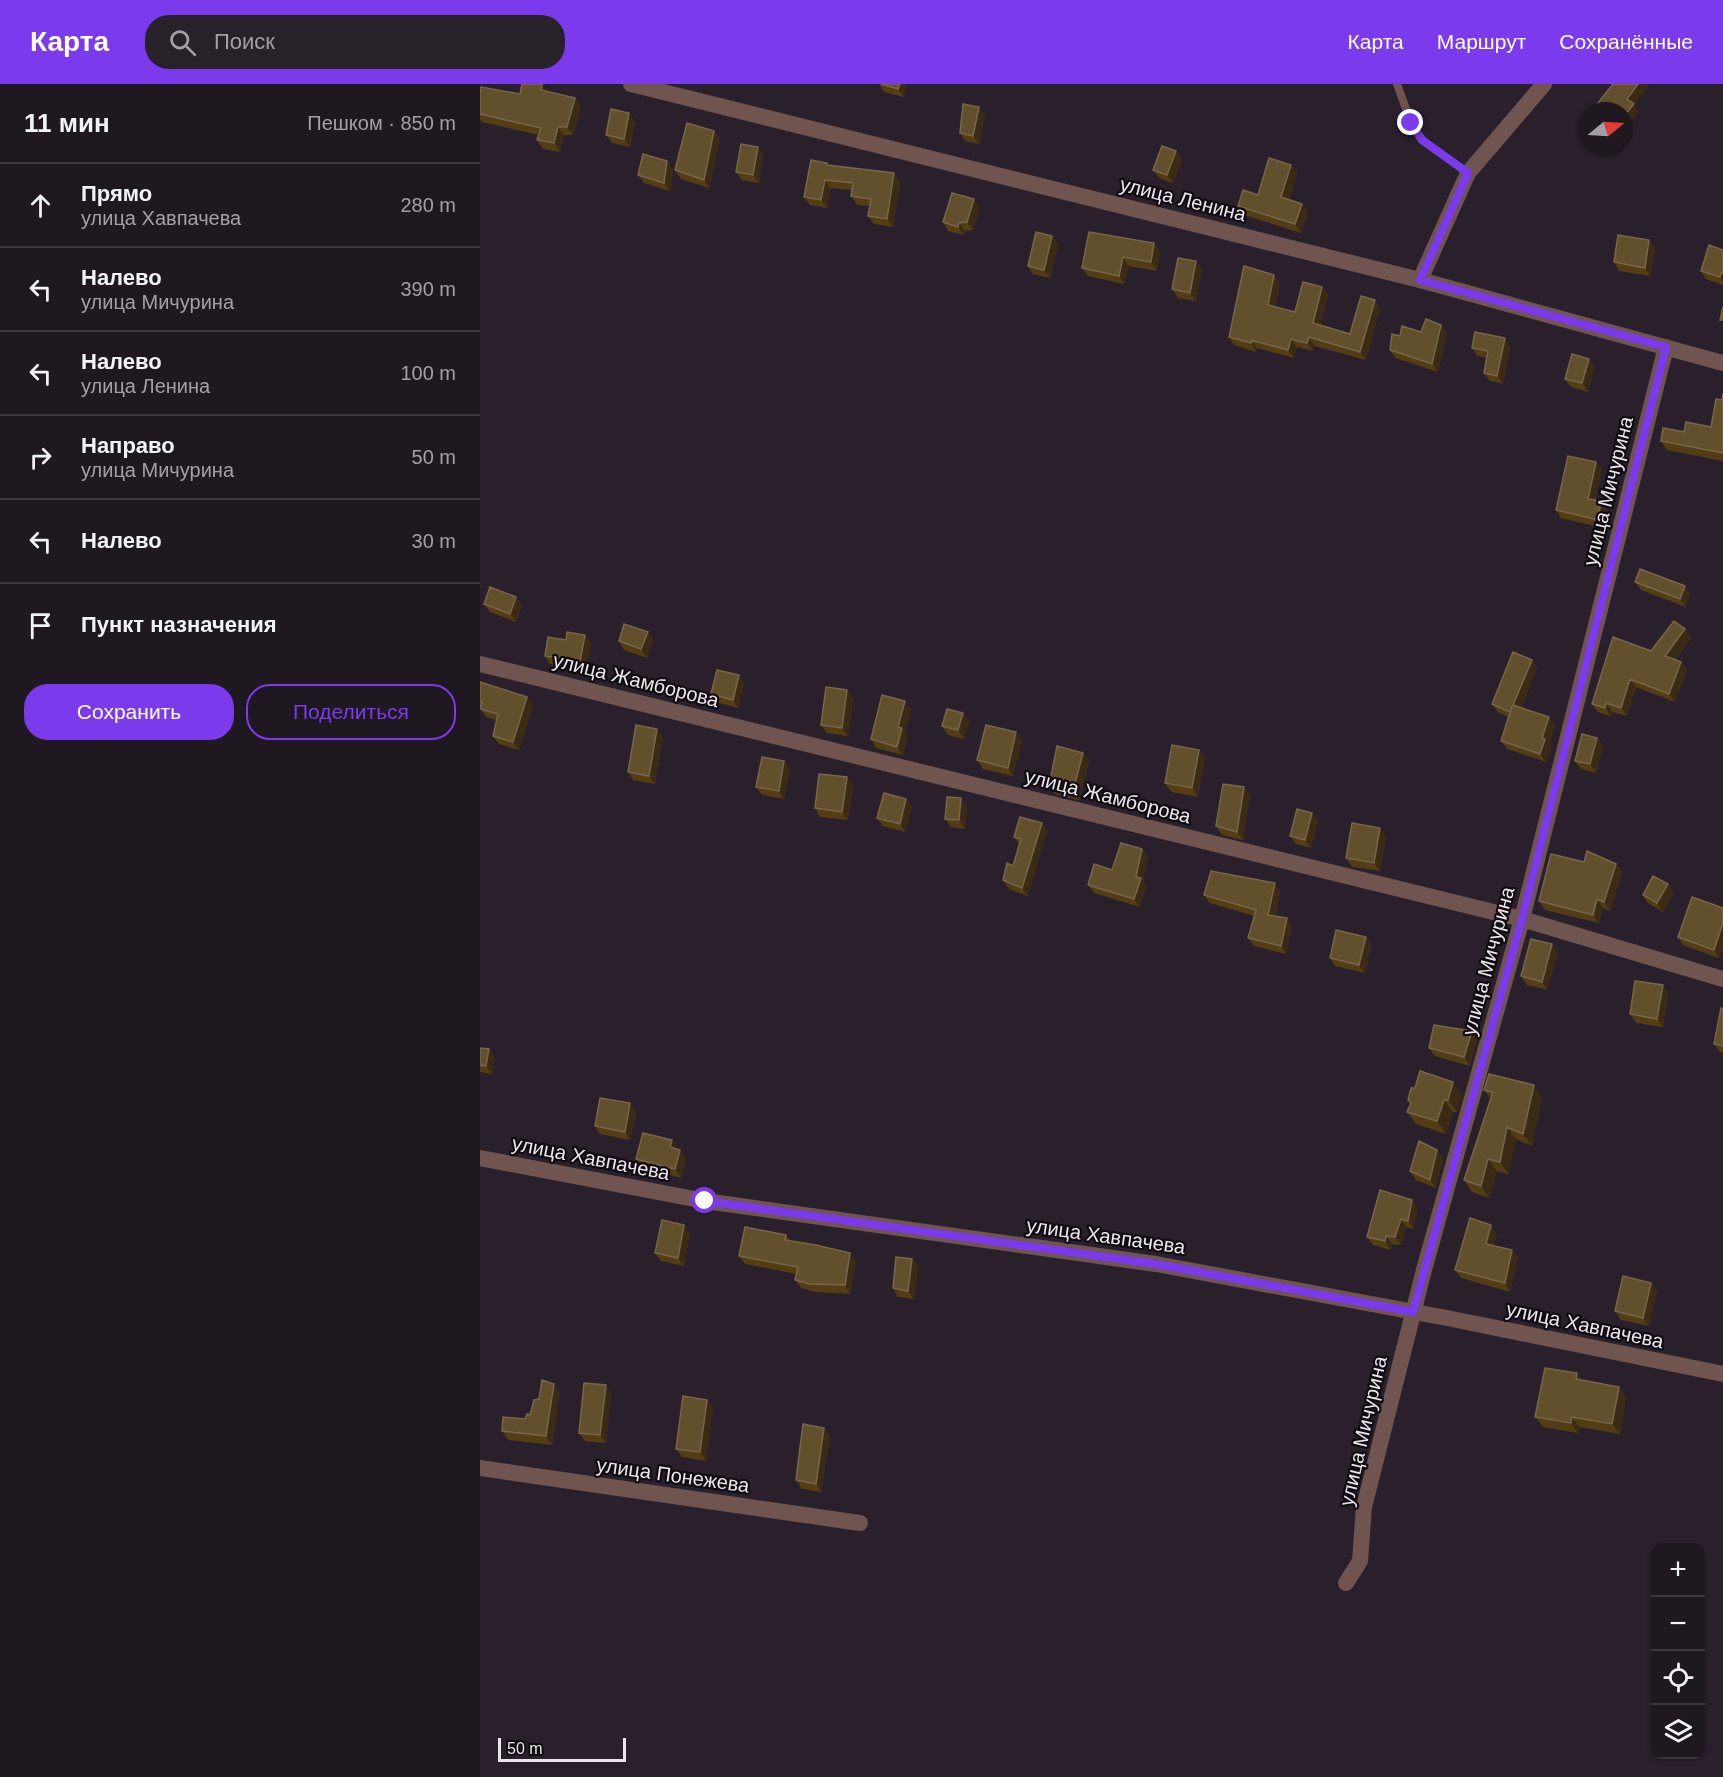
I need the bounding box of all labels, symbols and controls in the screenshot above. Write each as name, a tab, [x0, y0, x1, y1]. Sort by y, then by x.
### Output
search box	[145, 15, 565, 69]
text: Карта	[30, 26, 109, 57]
icon: search	[166, 26, 199, 59]
text: Поиск	[214, 29, 275, 54]
text: Карта	[1348, 30, 1404, 53]
text: Маршрут	[1437, 30, 1526, 53]
text: Сохранённые	[1559, 30, 1693, 53]
north arrow	[1579, 102, 1633, 156]
text: 11 мин	[24, 108, 110, 138]
route end	[1397, 109, 1423, 135]
text: Пешком · 850 m	[307, 112, 456, 134]
street label: улица Ленина	[1118, 173, 1249, 226]
text: Прямо	[81, 181, 152, 206]
icon: ahead	[24, 189, 57, 222]
text: 280 m	[400, 194, 456, 216]
text: улица Хавпачева	[81, 207, 241, 229]
text: Налево	[81, 265, 162, 290]
icon: left	[24, 273, 57, 306]
text: 390 m	[400, 278, 456, 300]
text: улица Мичурина	[81, 291, 234, 313]
text: Налево	[81, 349, 162, 374]
icon: left	[24, 357, 57, 390]
text: 100 m	[400, 362, 456, 384]
text: улица Ленина	[81, 375, 210, 397]
street label: улица Мичурина	[1579, 413, 1637, 568]
text: Направо	[81, 433, 175, 458]
icon: right	[24, 441, 57, 474]
text: 50 m	[412, 446, 456, 468]
text: улица Мичурина	[81, 459, 234, 481]
icon: left	[24, 525, 57, 558]
text: Налево	[81, 528, 162, 553]
text: 30 m	[412, 530, 456, 552]
icon: arrive	[24, 609, 57, 642]
text: Пункт назначения	[81, 612, 277, 637]
street label: улица Жамборова	[551, 649, 722, 711]
button: Сохранить	[24, 684, 234, 740]
button: Поделиться	[246, 684, 456, 740]
street label: улица Жамборова	[1023, 765, 1194, 827]
street label: улица Мичурина	[1458, 883, 1519, 1038]
street label: улица Хавпачева	[510, 1132, 673, 1184]
route start	[691, 1187, 717, 1213]
street label: улица Хавпачева	[1025, 1214, 1188, 1258]
street label: улица Хавпачева	[1504, 1298, 1666, 1353]
street label: улица Мичурина	[1335, 1353, 1391, 1508]
street label: улица Понежева	[595, 1453, 752, 1497]
map controls	[1651, 1543, 1705, 1759]
button: +	[1651, 1543, 1705, 1597]
button: −	[1651, 1597, 1705, 1651]
button: locate	[1651, 1651, 1705, 1705]
button: layers	[1651, 1705, 1705, 1759]
scale bar	[498, 1735, 626, 1762]
text: 50 m	[507, 1740, 543, 1757]

